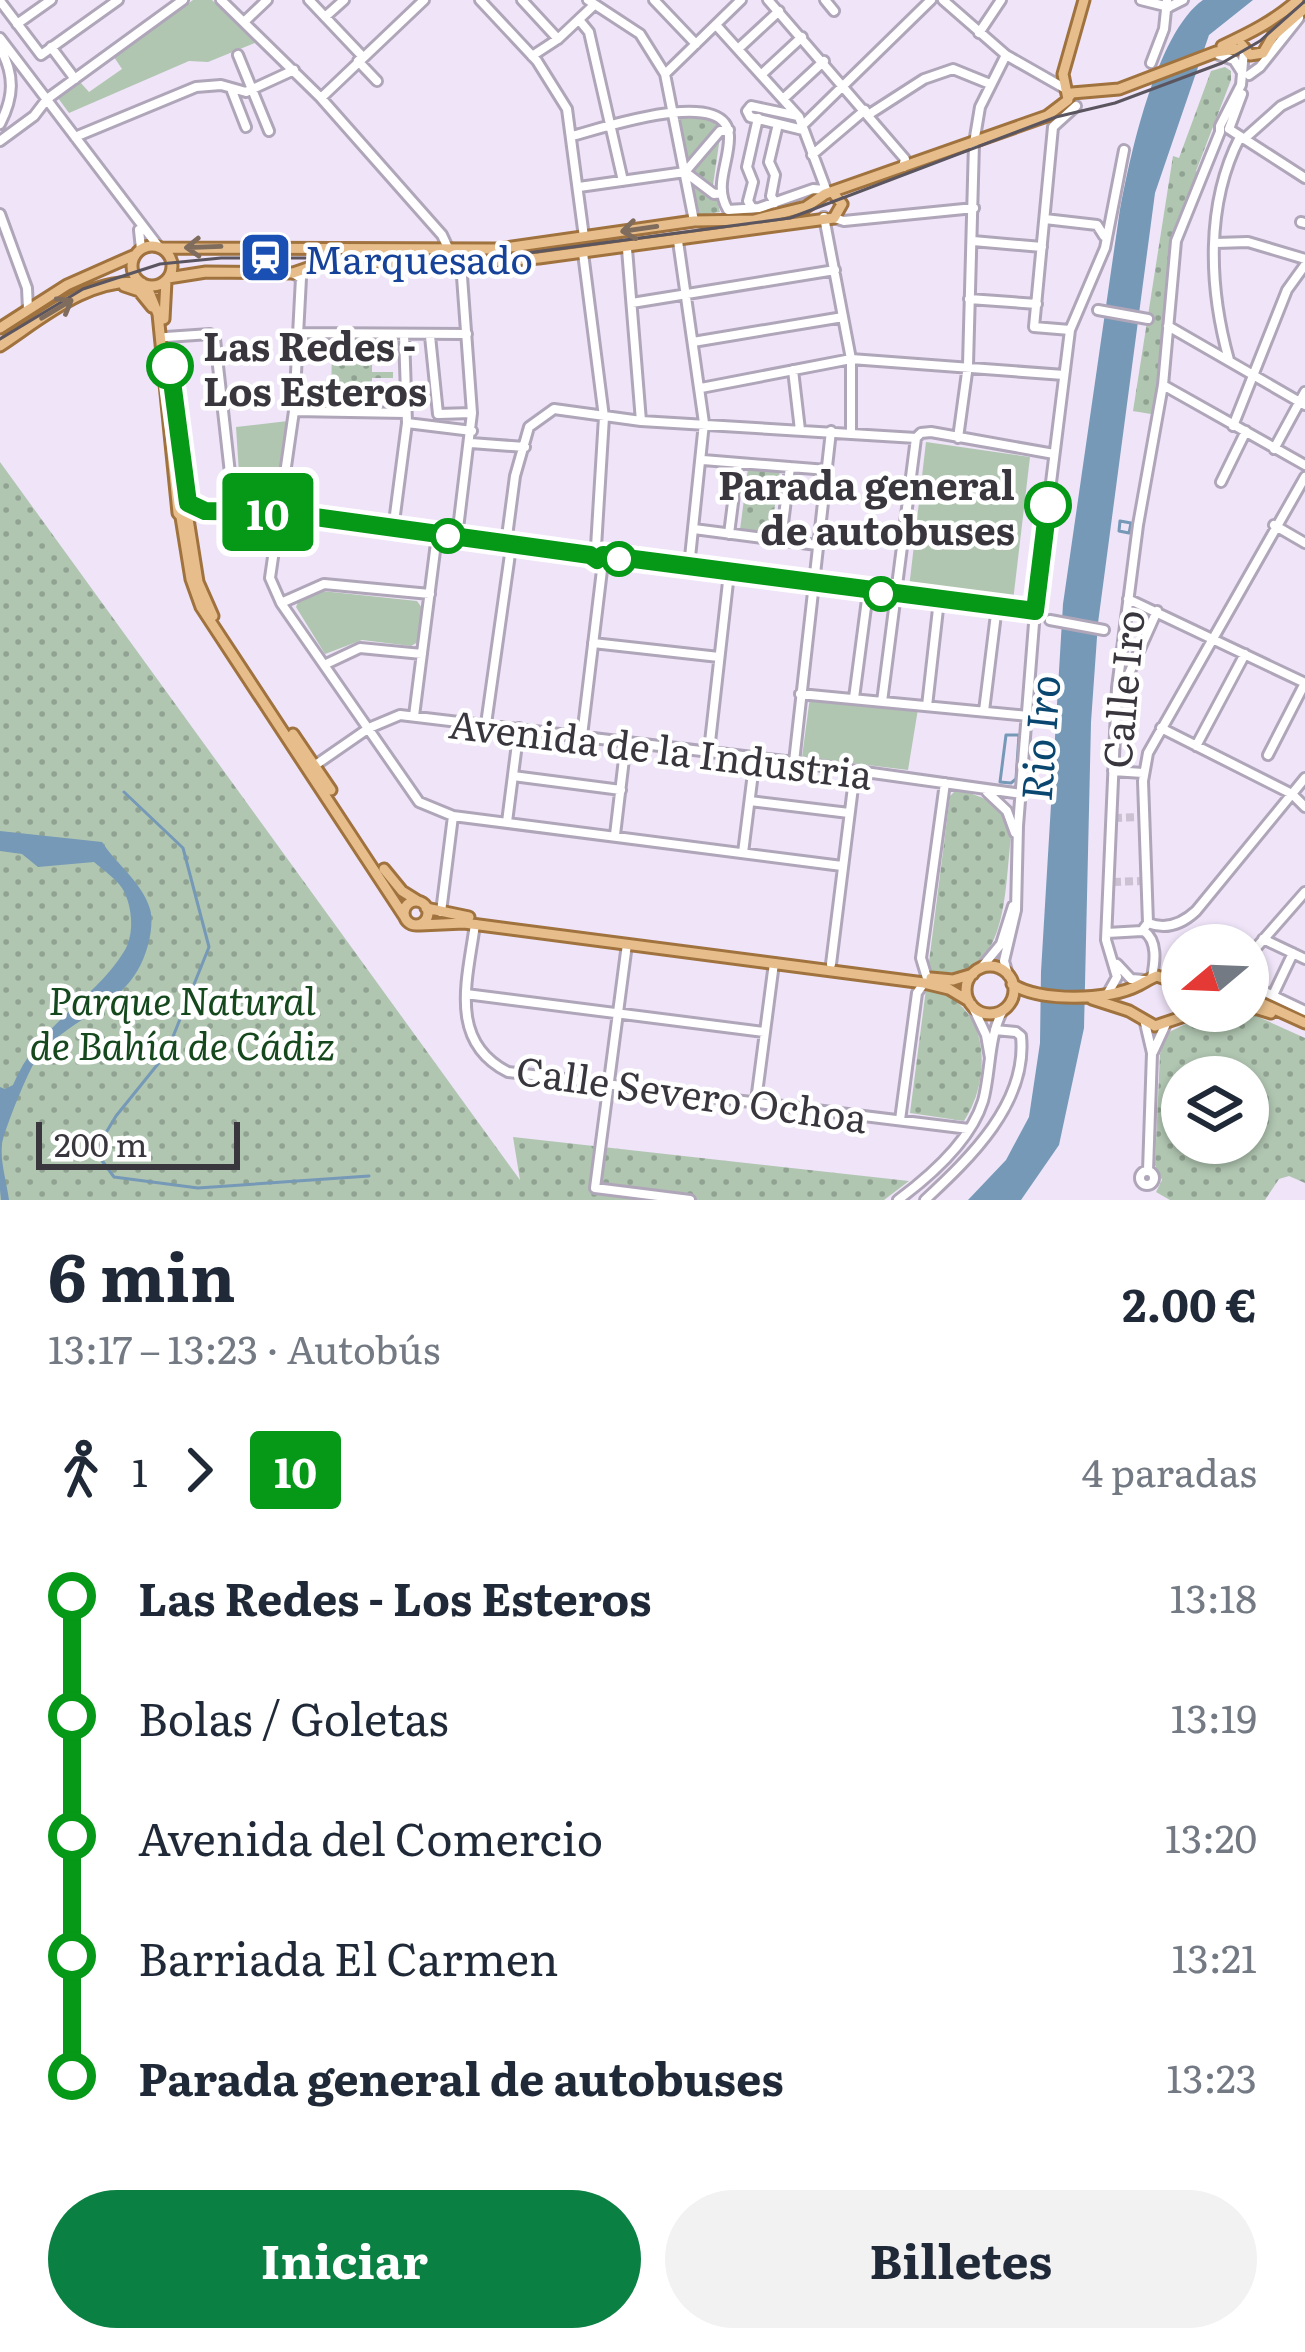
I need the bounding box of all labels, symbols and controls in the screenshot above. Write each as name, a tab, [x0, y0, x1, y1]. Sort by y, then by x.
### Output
one-way arrow	[621, 218, 660, 240]
place label: Marquesado	[304, 228, 533, 286]
station icon: Marquesado	[237, 229, 293, 285]
one-way arrow	[184, 236, 223, 259]
one-way arrow	[39, 297, 74, 321]
place label: Las Redes - Los Esteros	[203, 315, 427, 418]
marker: Las Redes - Los Esteros	[148, 344, 192, 388]
place label: Parada general de autobuses	[718, 454, 1015, 557]
line badge: 10	[214, 473, 322, 551]
text: 10	[246, 481, 290, 543]
marker: Parada general de autobuses	[1026, 483, 1070, 527]
unlabelled marker	[432, 520, 464, 552]
unlabelled marker	[603, 543, 635, 575]
unlabelled marker	[865, 578, 897, 610]
street label: Calle Iro	[1085, 608, 1157, 770]
water label: Rio Iro	[1003, 673, 1073, 803]
street label: Avenida de la Industria	[446, 692, 876, 802]
north arrow	[1161, 924, 1269, 1032]
map controls	[1161, 924, 1269, 1164]
park label: Parque Natural de Bahía de Cádiz	[29, 969, 335, 1072]
street label: Calle Severo Ochoa	[513, 1039, 871, 1145]
button: layers	[1161, 1056, 1269, 1164]
scale bar	[36, 1116, 240, 1169]
text: 200 m	[54, 1118, 148, 1167]
text: 6 min	[48, 1224, 236, 1322]
text: 2.00 €	[1122, 1269, 1257, 1336]
text: 13:17 – 13:23 · Autobús	[48, 1318, 440, 1376]
icon: walk	[48, 1437, 114, 1503]
icon: forward	[166, 1437, 232, 1503]
text: 10	[274, 1439, 317, 1501]
text: 1	[132, 1441, 148, 1499]
text: 4 paradas	[1082, 1441, 1257, 1499]
text: Las Redes - Los Esteros	[138, 1563, 652, 1630]
text: 13:18	[1170, 1567, 1257, 1625]
text: Bolas / Goletas	[138, 1683, 449, 1750]
text: 13:19	[1171, 1687, 1257, 1745]
text: Avenida del Comercio	[138, 1803, 603, 1870]
text: 13:20	[1165, 1807, 1257, 1865]
text: Barriada El Carmen	[138, 1923, 559, 1990]
text: 13:21	[1172, 1927, 1257, 1985]
text: Parada general de autobuses	[138, 2043, 784, 2110]
text: 13:23	[1166, 2047, 1257, 2105]
button: Iniciar	[48, 2190, 641, 2328]
button: Billetes	[665, 2190, 1257, 2328]

